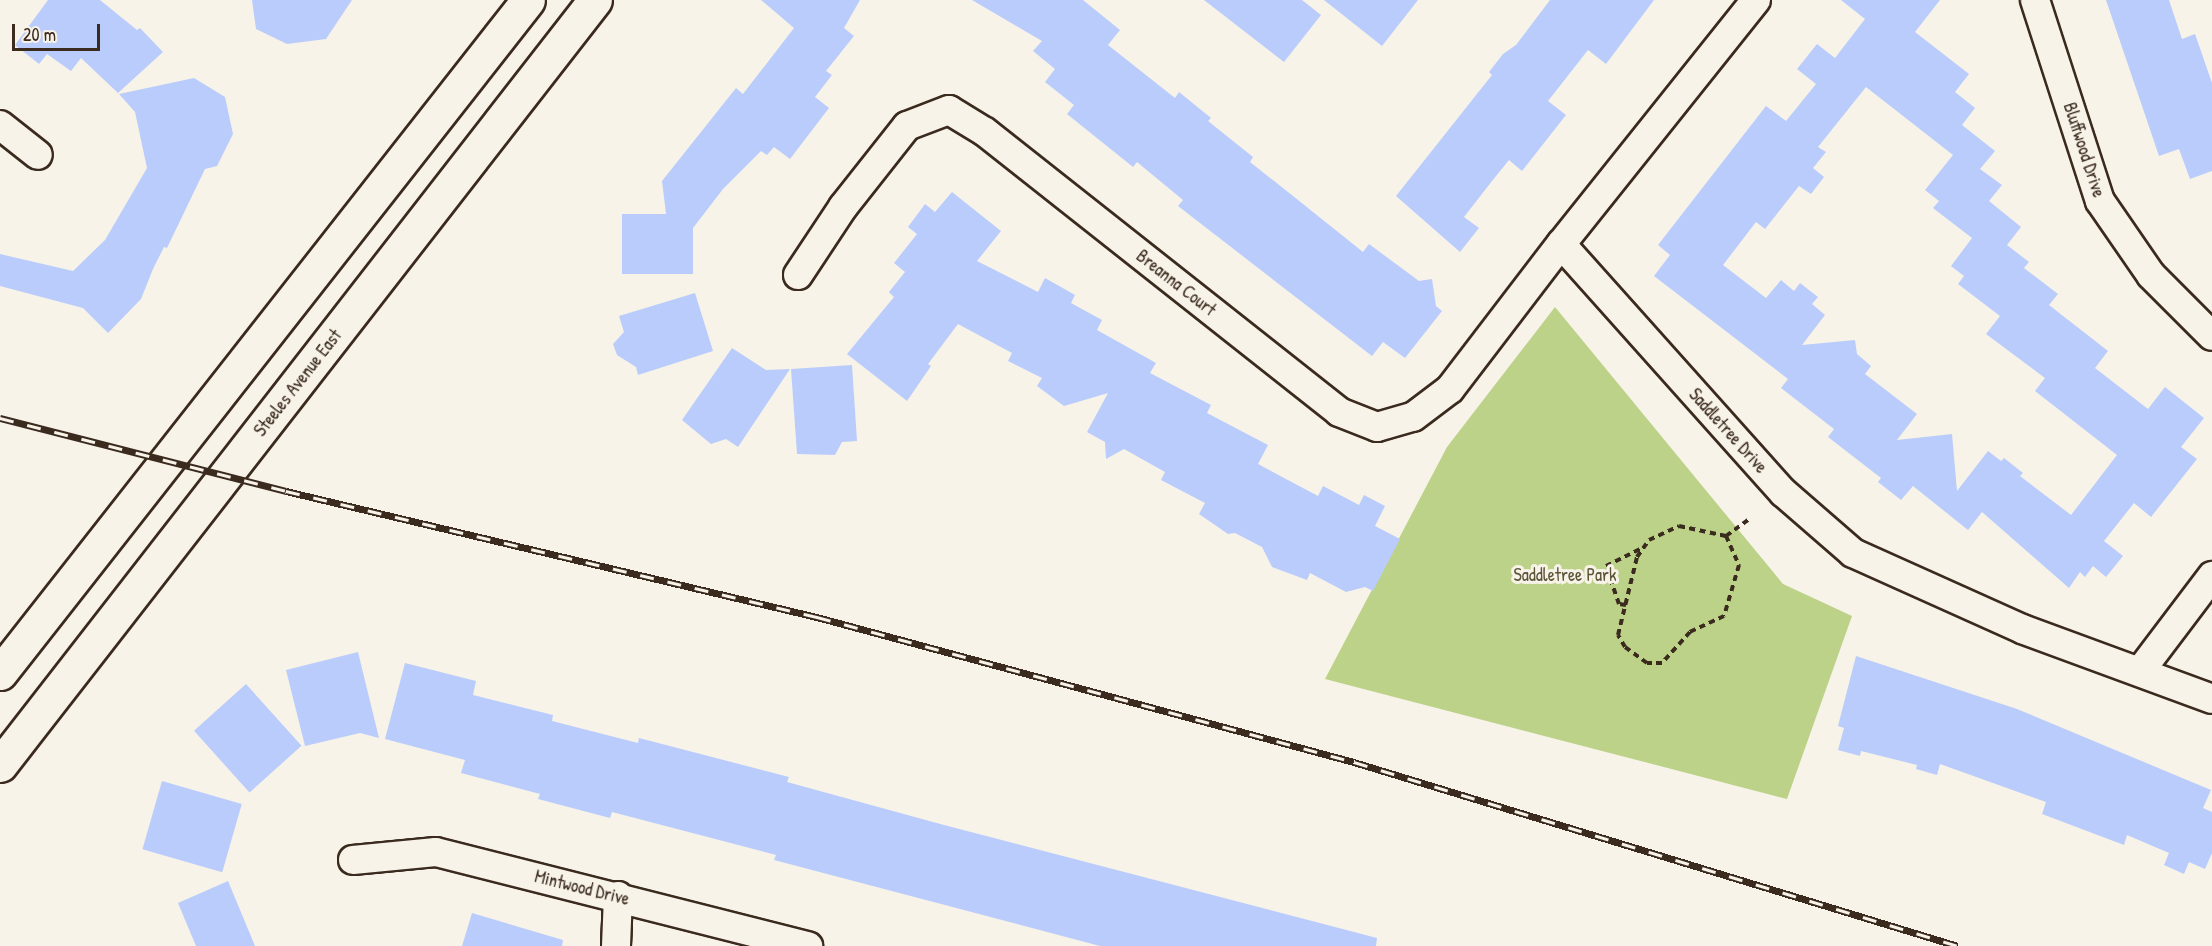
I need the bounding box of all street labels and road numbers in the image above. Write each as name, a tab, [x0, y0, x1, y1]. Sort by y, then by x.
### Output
street label: Bluffwood Drive	[2059, 100, 2109, 200]
street label: Breanna Court	[1132, 245, 1220, 321]
street label: Steeles Avenue East	[250, 325, 346, 441]
street label: Saddletree Drive	[1684, 384, 1772, 478]
street label: Mintwood Drive	[532, 866, 632, 910]

